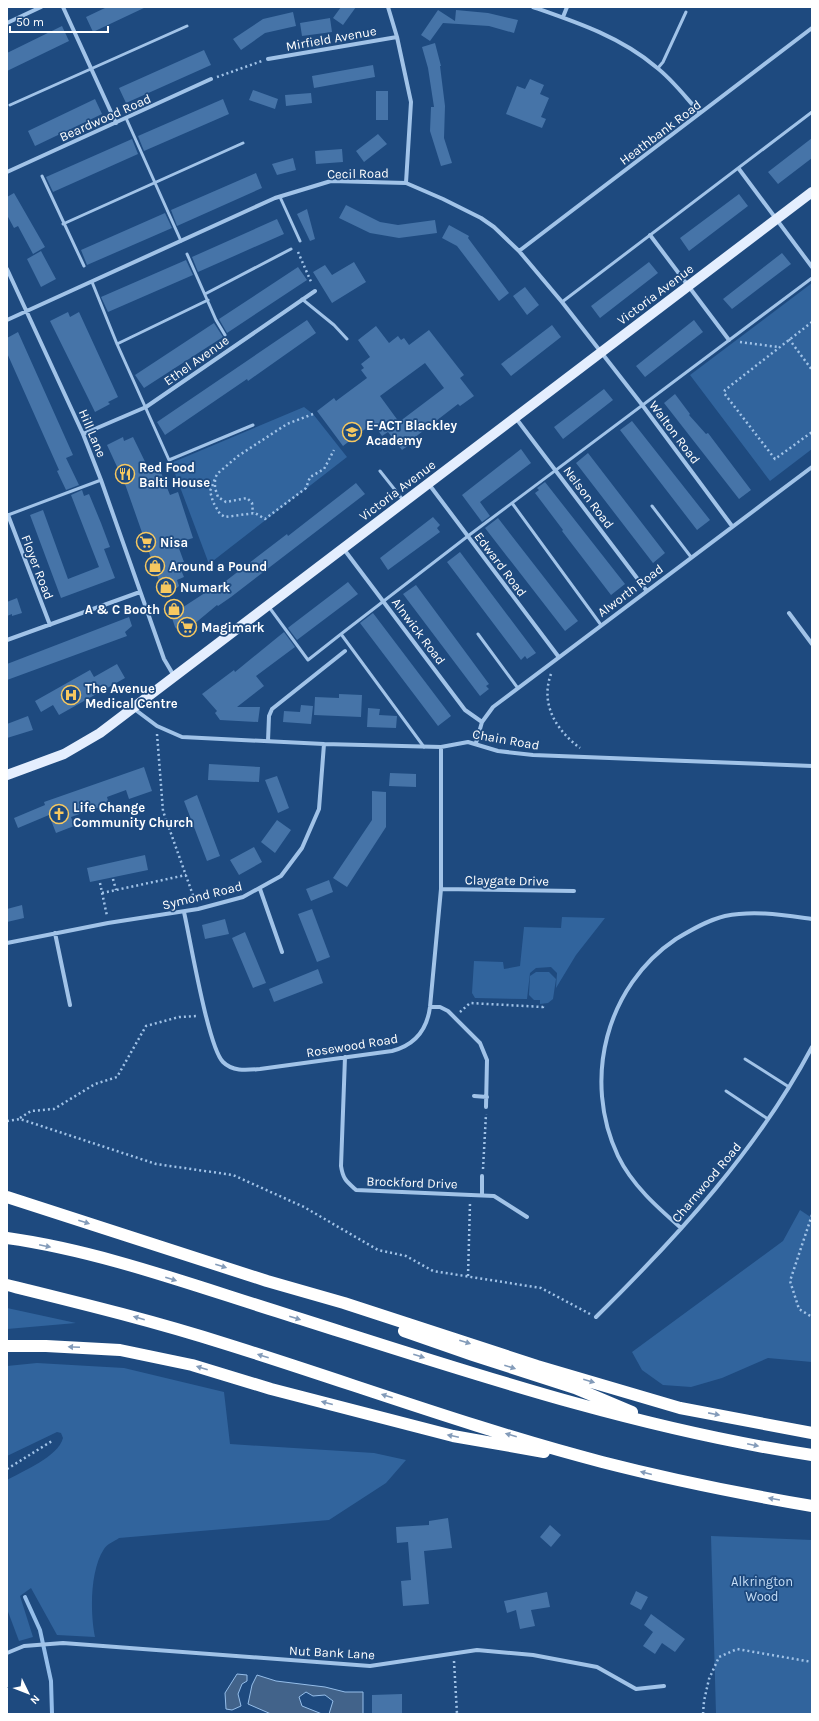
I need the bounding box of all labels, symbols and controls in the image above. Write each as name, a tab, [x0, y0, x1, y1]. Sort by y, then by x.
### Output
scale bar	[10, 8, 108, 34]
text: 50 m	[16, 15, 44, 29]
street label: Mirfield Avenue	[285, 23, 378, 54]
street label: Beardwood Road	[57, 91, 153, 144]
street label: Heathbank Road	[617, 97, 704, 168]
street label: Cecil Road	[327, 165, 389, 182]
street label: Victoria Avenue	[614, 261, 697, 328]
street label: Ethel Avenue	[161, 332, 232, 388]
street label: Walton Road	[646, 398, 703, 467]
street label: Hill Lane	[76, 407, 109, 460]
place label: E-ACT Blackley Academy	[366, 418, 457, 448]
school or university icon: E-ACT Blackley Academy	[341, 421, 363, 443]
street label: Victoria Avenue	[356, 457, 439, 524]
place label: Red Food Balti House	[139, 460, 210, 490]
restaurant icon: Red Food Balti House	[114, 463, 136, 485]
street label: Nelson Road	[560, 463, 617, 531]
street label: Edward Road	[471, 529, 530, 600]
supermarket icon: Nisa	[135, 531, 157, 553]
street label: Floyer Road	[18, 533, 57, 602]
place label: Nisa	[160, 535, 188, 550]
shop icon: Around a Pound	[144, 555, 166, 577]
place label: Around a Pound	[169, 559, 267, 574]
street label: Alworth Road	[595, 561, 666, 620]
shop icon: Numark	[155, 576, 177, 598]
place label: Numark	[180, 580, 231, 595]
street label: Alnwick Road	[389, 595, 448, 667]
shop icon: A & C Booth	[163, 598, 185, 620]
place label: A & C Booth	[85, 602, 160, 617]
supermarket icon: Magimark	[176, 616, 198, 638]
place label: Magimark	[201, 620, 265, 635]
place label: The Avenue Medical Centre	[85, 681, 178, 711]
hospital icon: The Avenue Medical Centre	[60, 684, 82, 706]
street label: Chain Road	[471, 726, 541, 753]
place label: Life Change Community Church	[73, 800, 193, 830]
church icon: Life Change Community Church	[48, 803, 70, 825]
street label: Claygate Drive	[465, 872, 550, 889]
street label: Symond Road	[161, 878, 244, 913]
street label: Rosewood Road	[305, 1031, 399, 1060]
street label: Charnwood Road	[669, 1139, 744, 1225]
street label: Brockford Drive	[366, 1173, 458, 1192]
one-way arrow	[78, 1219, 90, 1225]
one-way arrow	[39, 1243, 51, 1249]
one-way arrow	[215, 1264, 227, 1270]
one-way arrow	[165, 1276, 177, 1282]
one-way arrow	[133, 1315, 145, 1321]
one-way arrow	[289, 1315, 301, 1321]
one-way arrow	[459, 1339, 471, 1345]
one-way arrow	[68, 1344, 80, 1351]
one-way arrow	[257, 1352, 269, 1358]
one-way arrow	[413, 1353, 425, 1359]
one-way arrow	[504, 1364, 516, 1370]
one-way arrow	[196, 1365, 208, 1371]
one-way arrow	[583, 1378, 595, 1384]
one-way arrow	[381, 1392, 393, 1398]
one-way arrow	[321, 1400, 333, 1406]
one-way arrow	[708, 1412, 720, 1418]
one-way arrow	[447, 1432, 459, 1438]
one-way arrow	[504, 1432, 516, 1438]
one-way arrow	[747, 1443, 759, 1449]
one-way arrow	[640, 1469, 653, 1475]
one-way arrow	[767, 1496, 780, 1502]
park label: Alkrington Wood	[731, 1574, 793, 1604]
street label: Nut Bank Lane	[289, 1643, 376, 1662]
north arrow	[8, 1673, 48, 1713]
text: N	[28, 1692, 42, 1707]

